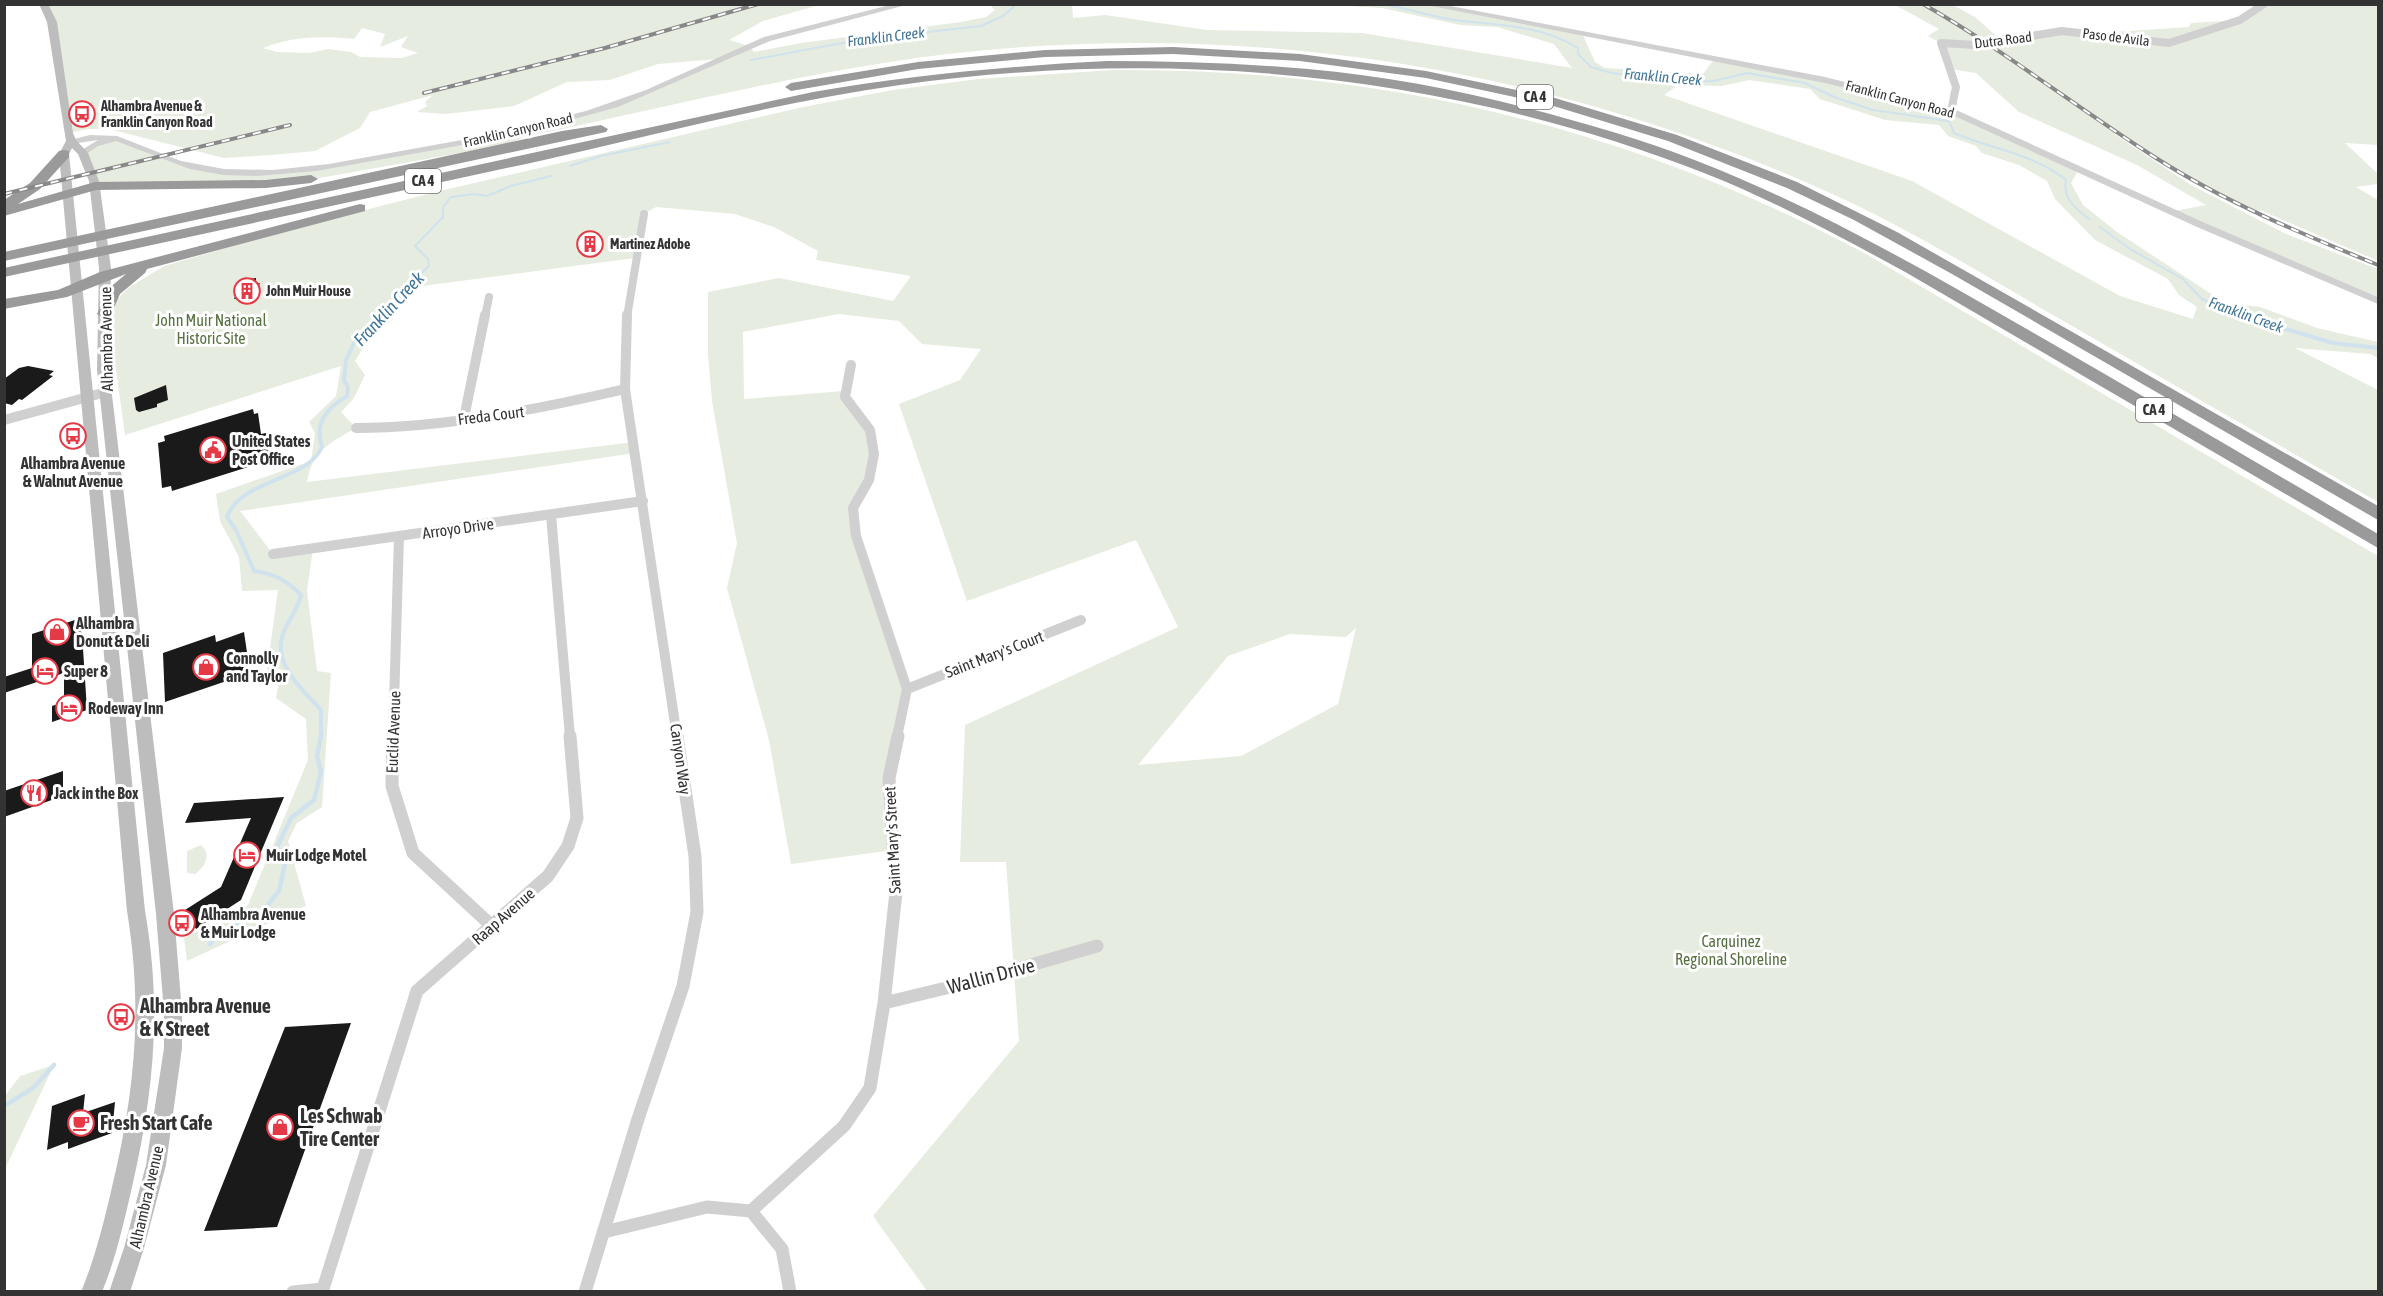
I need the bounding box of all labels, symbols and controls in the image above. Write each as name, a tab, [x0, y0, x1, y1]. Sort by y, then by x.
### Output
water label: Franklin Creek	[846, 23, 926, 50]
street label: Paso de Avila	[2082, 25, 2150, 49]
street label: Dutra Road	[1973, 29, 2033, 51]
water label: Franklin Creek	[1623, 65, 1703, 88]
street label: Franklin Canyon Road	[1844, 77, 1956, 121]
road number: CA 4	[1517, 85, 1553, 109]
place label: Alhambra Avenue & Franklin Canyon Road	[100, 98, 213, 130]
bus stop icon: Alhambra Avenue & Franklin Canyon Road	[67, 99, 97, 129]
street label: Franklin Canyon Road	[462, 110, 574, 150]
road number: CA 4	[405, 169, 441, 193]
building icon: Martinez Adobe	[575, 229, 605, 259]
place label: Martinez Adobe	[610, 236, 690, 252]
water label: Franklin Creek	[349, 266, 429, 350]
building icon: John Muir House	[232, 276, 262, 306]
place label: John Muir House	[265, 283, 351, 299]
street label: Alhambra Avenue	[96, 286, 116, 392]
water label: Franklin Creek	[2207, 293, 2286, 336]
park label: John Muir National Historic Site	[155, 311, 268, 347]
road number: CA 4	[2136, 398, 2172, 422]
street label: Freda Court	[457, 402, 526, 428]
bus stop icon: Alhambra Avenue & Walnut Avenue	[58, 421, 88, 451]
place label: United States Post Office	[232, 432, 311, 468]
public building icon: United States Post Office	[198, 435, 228, 465]
place label: Alhambra Avenue & Walnut Avenue	[20, 454, 125, 490]
street label: Arroyo Drive	[421, 514, 495, 543]
place label: Alhambra Donut & Deli	[75, 614, 150, 650]
shop icon: Alhambra Donut & Deli	[42, 617, 72, 647]
street label: Saint Mary's Court	[942, 627, 1046, 682]
place label: Connolly and Taylor	[226, 649, 288, 685]
shop icon: Connolly and Taylor	[191, 652, 221, 682]
hotel icon: Super 8	[30, 656, 60, 686]
place label: Super 8	[64, 662, 108, 680]
street label: Euclid Avenue	[383, 690, 403, 774]
hotel icon: Rodeway Inn	[54, 693, 84, 723]
place label: Rodeway Inn	[88, 699, 164, 717]
street label: Canyon Way	[666, 722, 695, 796]
restaurant icon: Jack in the Box	[19, 778, 49, 808]
place label: Jack in the Box	[53, 784, 139, 802]
street label: Saint Mary's Street	[880, 785, 905, 894]
hotel icon: Muir Lodge Motel	[232, 840, 262, 870]
place label: Muir Lodge Motel	[266, 846, 367, 864]
street label: Raap Avenue	[468, 884, 539, 949]
place label: Alhambra Avenue & Muir Lodge	[200, 905, 306, 941]
bus stop icon: Alhambra Avenue & Muir Lodge	[167, 908, 197, 938]
park label: Carquinez Regional Shoreline	[1675, 932, 1787, 969]
street label: Wallin Drive	[945, 953, 1037, 998]
place label: Alhambra Avenue & K Street	[139, 994, 271, 1040]
bus stop icon: Alhambra Avenue & K Street	[106, 1002, 136, 1032]
place label: Les Schwab Tire Center	[300, 1104, 383, 1150]
cafe icon: Fresh Start Cafe	[66, 1108, 96, 1138]
place label: Fresh Start Cafe	[100, 1111, 213, 1134]
shop icon: Les Schwab Tire Center	[265, 1112, 295, 1142]
street label: Alhambra Avenue	[125, 1144, 167, 1250]

